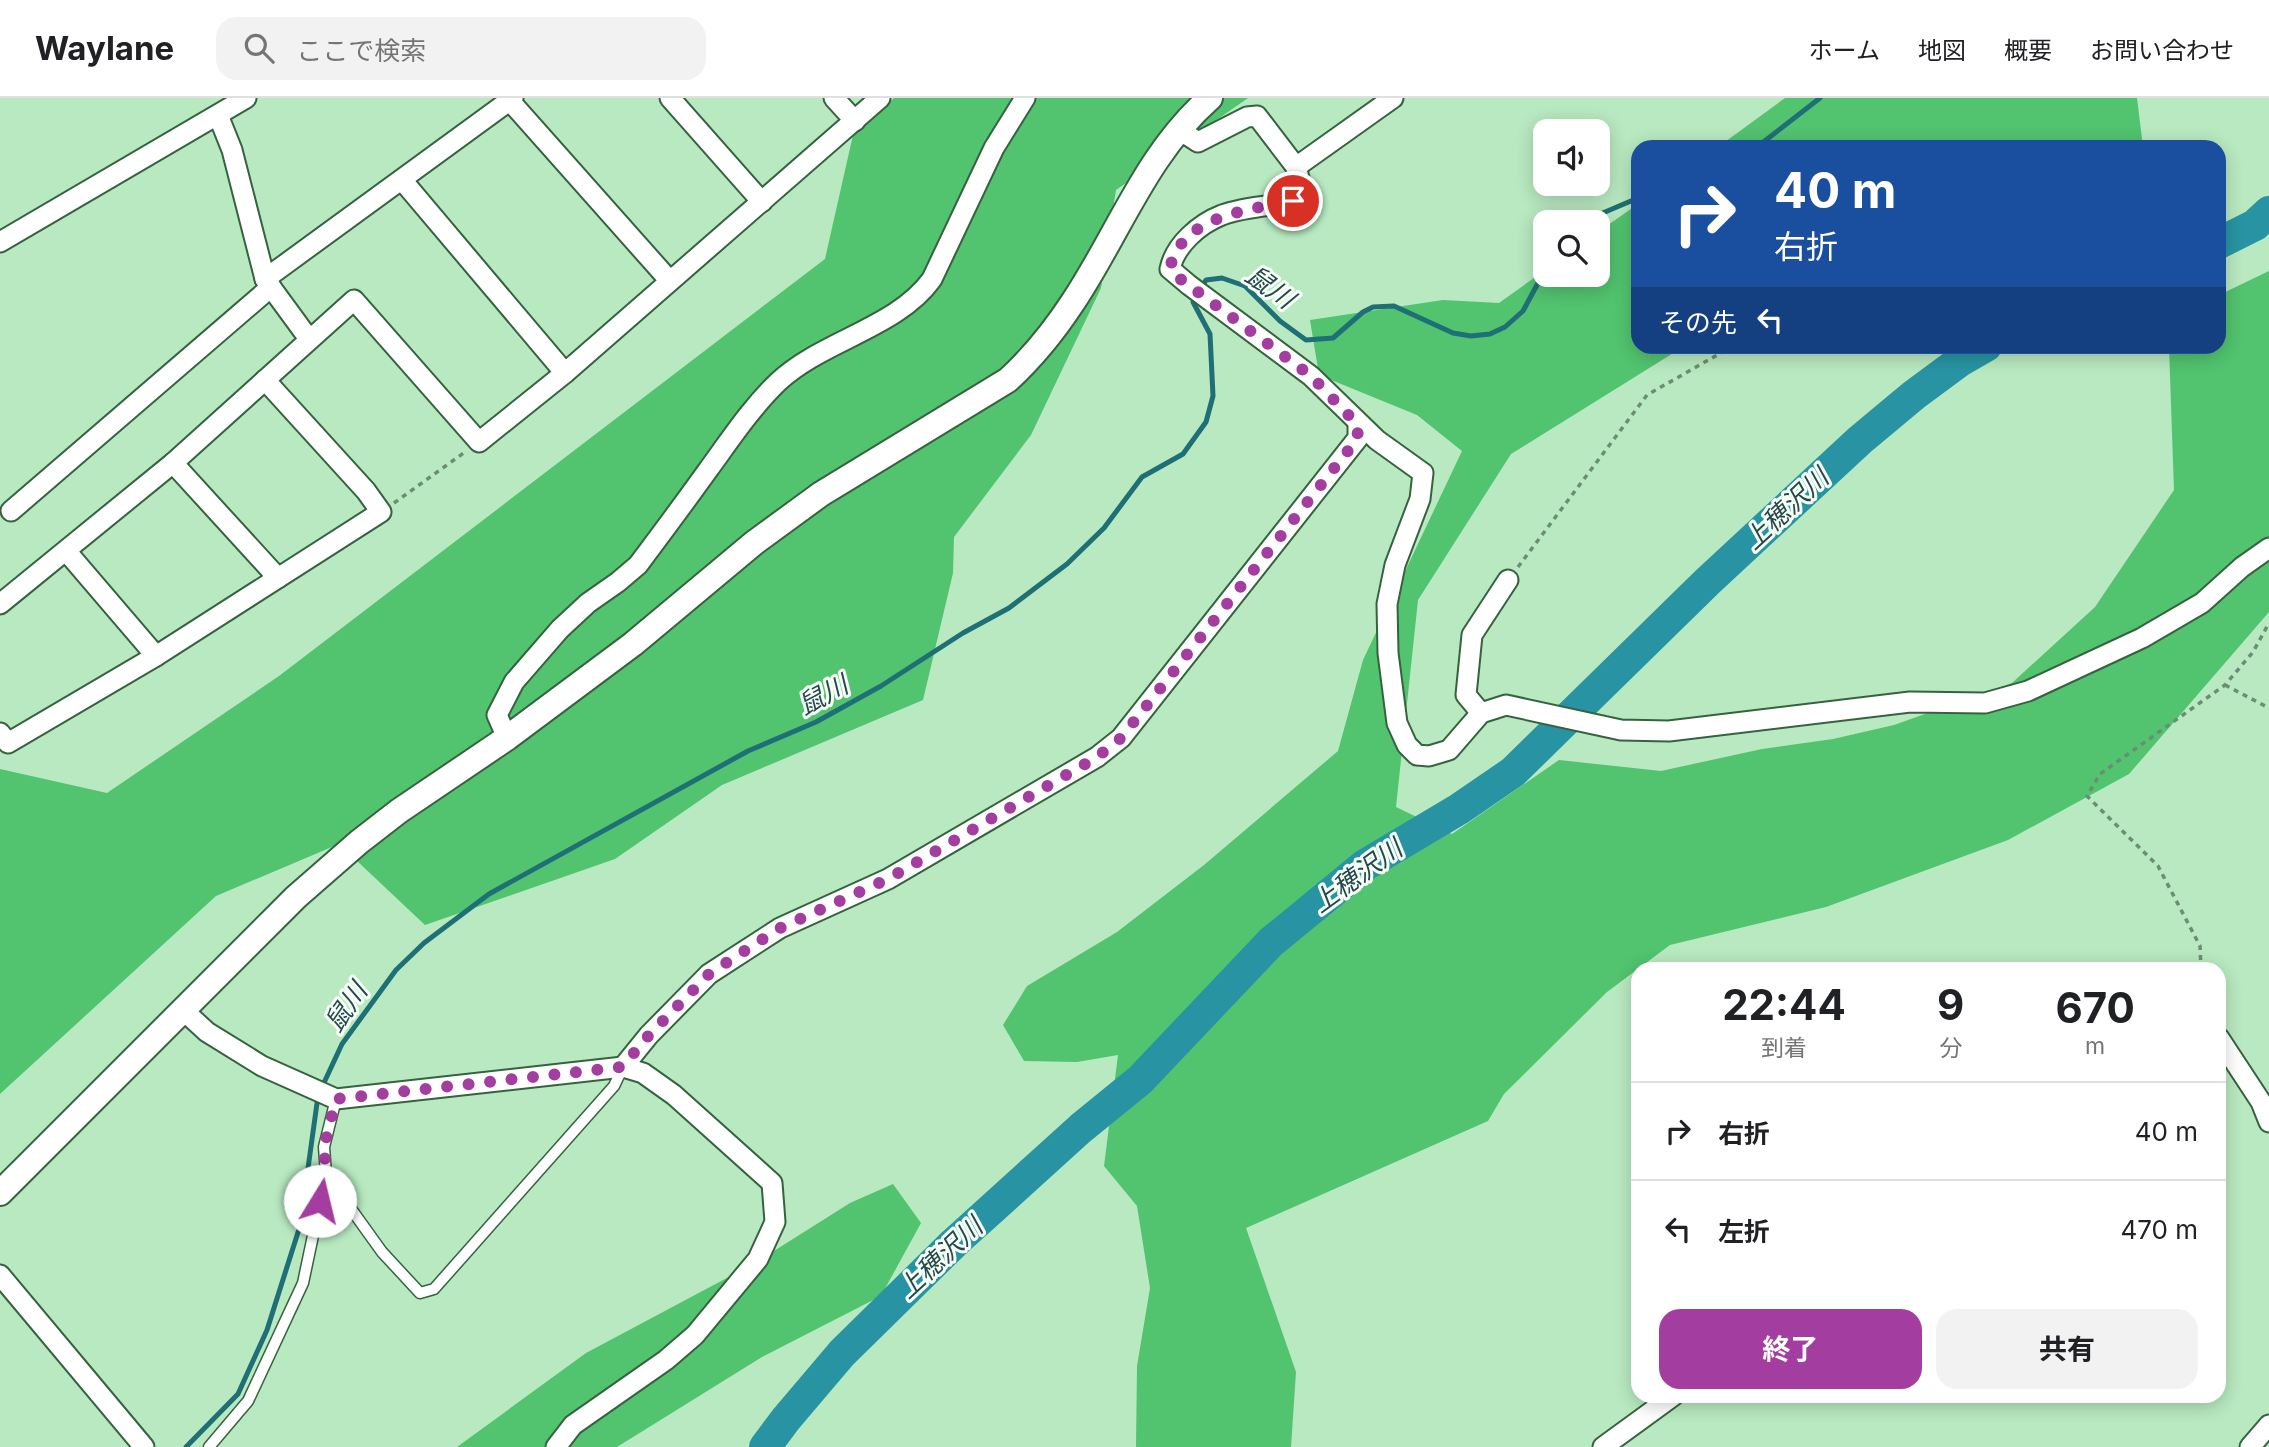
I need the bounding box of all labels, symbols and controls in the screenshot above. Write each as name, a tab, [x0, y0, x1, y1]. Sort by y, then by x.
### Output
search box	[216, 17, 706, 80]
text: Waylane	[35, 28, 174, 68]
icon: search	[240, 29, 278, 67]
text: ここで検索	[296, 35, 426, 66]
text: ホーム	[1809, 36, 1880, 65]
text: 地図	[1918, 36, 1966, 65]
text: 概要	[2004, 36, 2052, 65]
text: お問い合わせ	[2090, 36, 2234, 65]
map controls	[1533, 119, 1610, 287]
button: sound	[1533, 119, 1610, 196]
text: 40 m	[1774, 161, 1897, 220]
icon: right	[1659, 168, 1750, 259]
pin	[1263, 171, 1323, 231]
icon: arrive	[1274, 182, 1312, 220]
button: search	[1533, 210, 1610, 287]
text: 右折	[1774, 227, 1838, 266]
water label: 鼠川	[1240, 259, 1303, 316]
icon: left	[1751, 301, 1789, 339]
text: その先	[1659, 307, 1737, 338]
water label: 上穂沢川	[1737, 460, 1836, 555]
water label: 鼠川	[793, 667, 856, 720]
water label: 上穂沢川	[1306, 831, 1410, 919]
water label: 鼠川	[318, 974, 375, 1037]
text: 22:44	[1722, 979, 1846, 1030]
text: 9	[1937, 979, 1964, 1030]
text: 670	[2055, 982, 2135, 1033]
text: m	[2085, 1032, 2105, 1060]
text: 到着	[1761, 1034, 1807, 1062]
text: 分	[1939, 1034, 1962, 1062]
icon: right	[1659, 1112, 1697, 1150]
text: 40 m	[2135, 1116, 2198, 1147]
text: 右折	[1718, 1118, 1770, 1149]
position arrow	[283, 1164, 357, 1238]
water label: 上穂沢川	[891, 1209, 990, 1304]
icon: left	[1659, 1210, 1697, 1248]
text: 470 m	[2120, 1214, 2198, 1245]
text: 左折	[1718, 1216, 1770, 1247]
button: 終了	[1659, 1309, 1922, 1389]
button: 共有	[1936, 1309, 2198, 1389]

